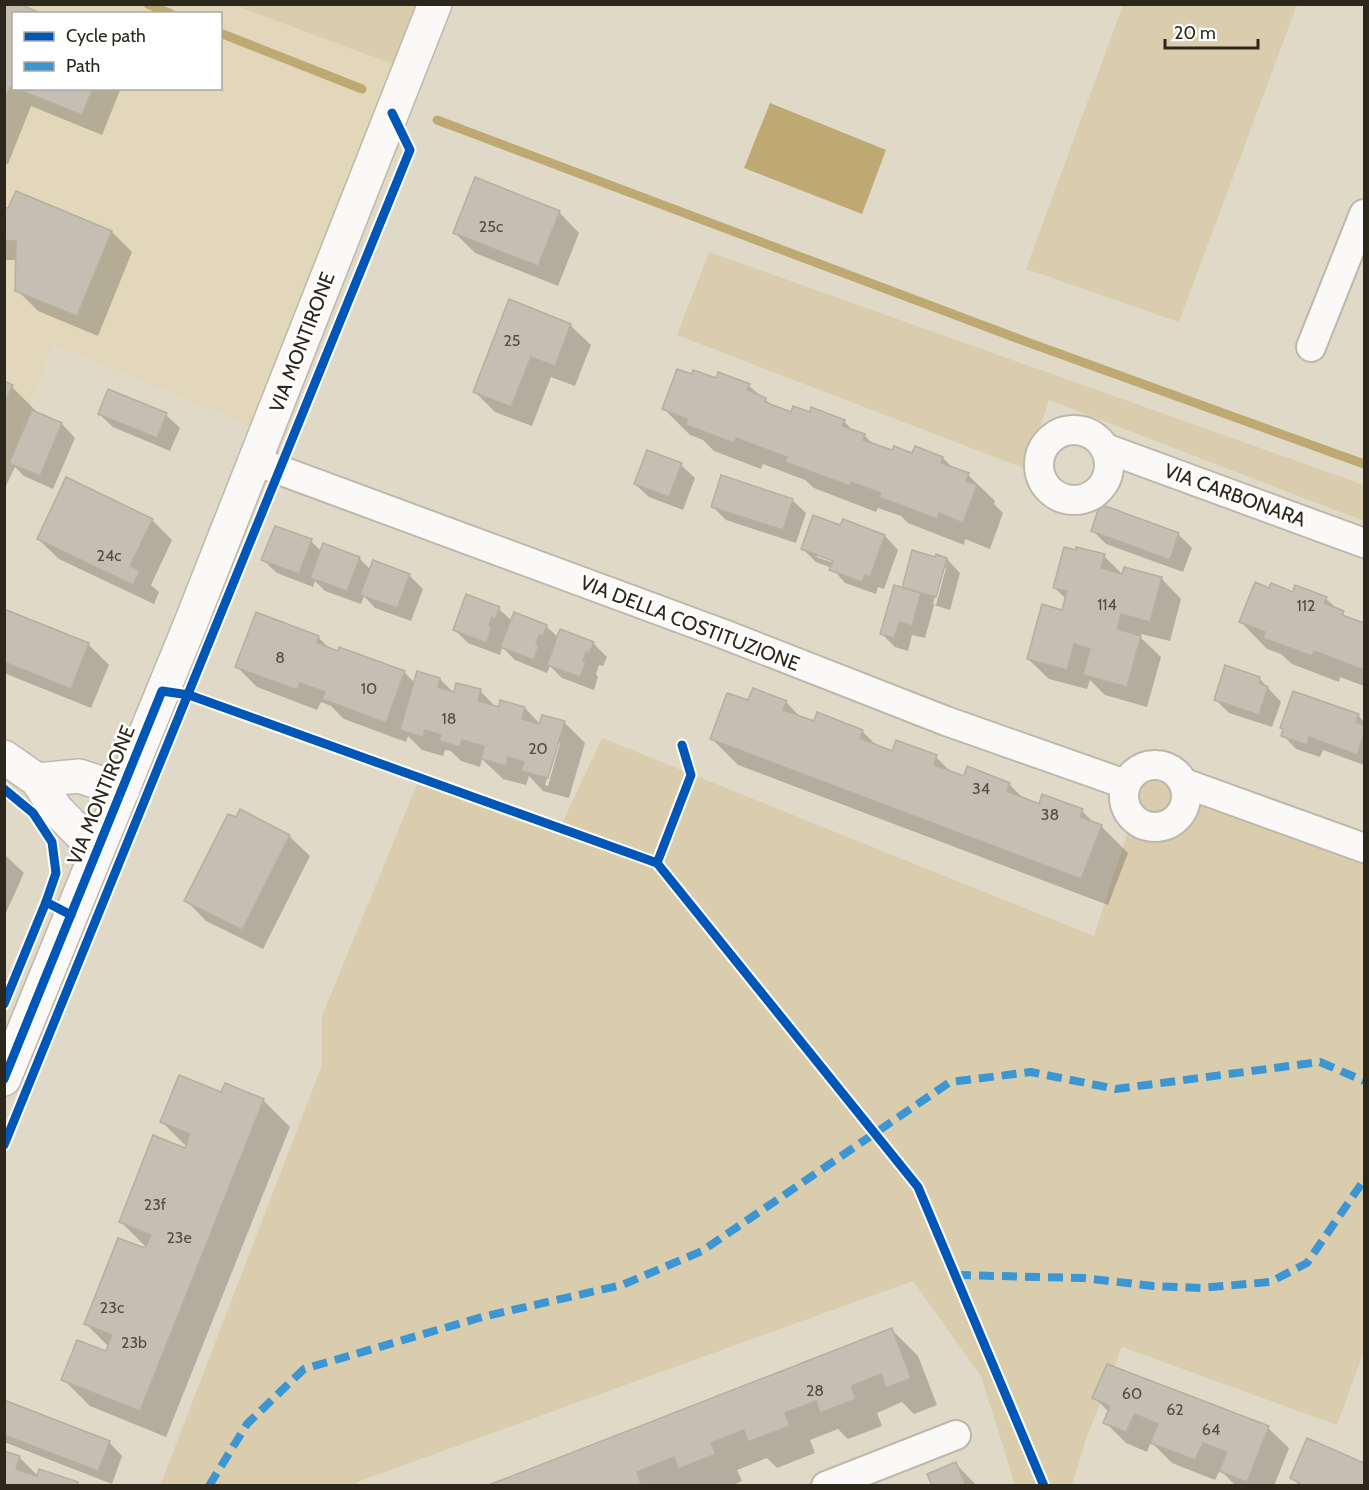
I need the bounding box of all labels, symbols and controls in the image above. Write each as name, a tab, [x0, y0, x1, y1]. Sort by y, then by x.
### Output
legend	[12, 12, 222, 90]
scale bar	[1165, 12, 1258, 50]
text: 20 m	[1174, 22, 1216, 44]
text: Cycle path	[66, 25, 146, 47]
text: Path	[66, 55, 100, 77]
house number: 25c	[479, 217, 503, 236]
street label: VIA MONTIRONE	[264, 269, 340, 415]
house number: 25	[503, 331, 521, 350]
street label: VIA CARBONARA	[1161, 458, 1310, 532]
house number: 24c	[97, 546, 121, 565]
street label: VIA DELLA COSTITUZIONE	[577, 570, 803, 676]
house number: 114	[1097, 595, 1117, 614]
house number: 112	[1297, 596, 1315, 615]
house number: 8	[275, 648, 285, 667]
house number: 10	[361, 679, 377, 698]
house number: 18	[442, 709, 456, 728]
street label: VIA MONTIRONE	[62, 722, 140, 868]
house number: 20	[528, 739, 548, 758]
house number: 34	[972, 779, 990, 798]
house number: 38	[1041, 805, 1059, 824]
house number: 23f	[144, 1195, 167, 1214]
house number: 23e	[166, 1228, 192, 1247]
house number: 23c	[100, 1298, 124, 1317]
house number: 23b	[121, 1333, 147, 1352]
house number: 28	[806, 1381, 824, 1400]
house number: 60	[1122, 1384, 1142, 1403]
house number: 62	[1166, 1400, 1184, 1419]
house number: 64	[1202, 1420, 1220, 1439]

